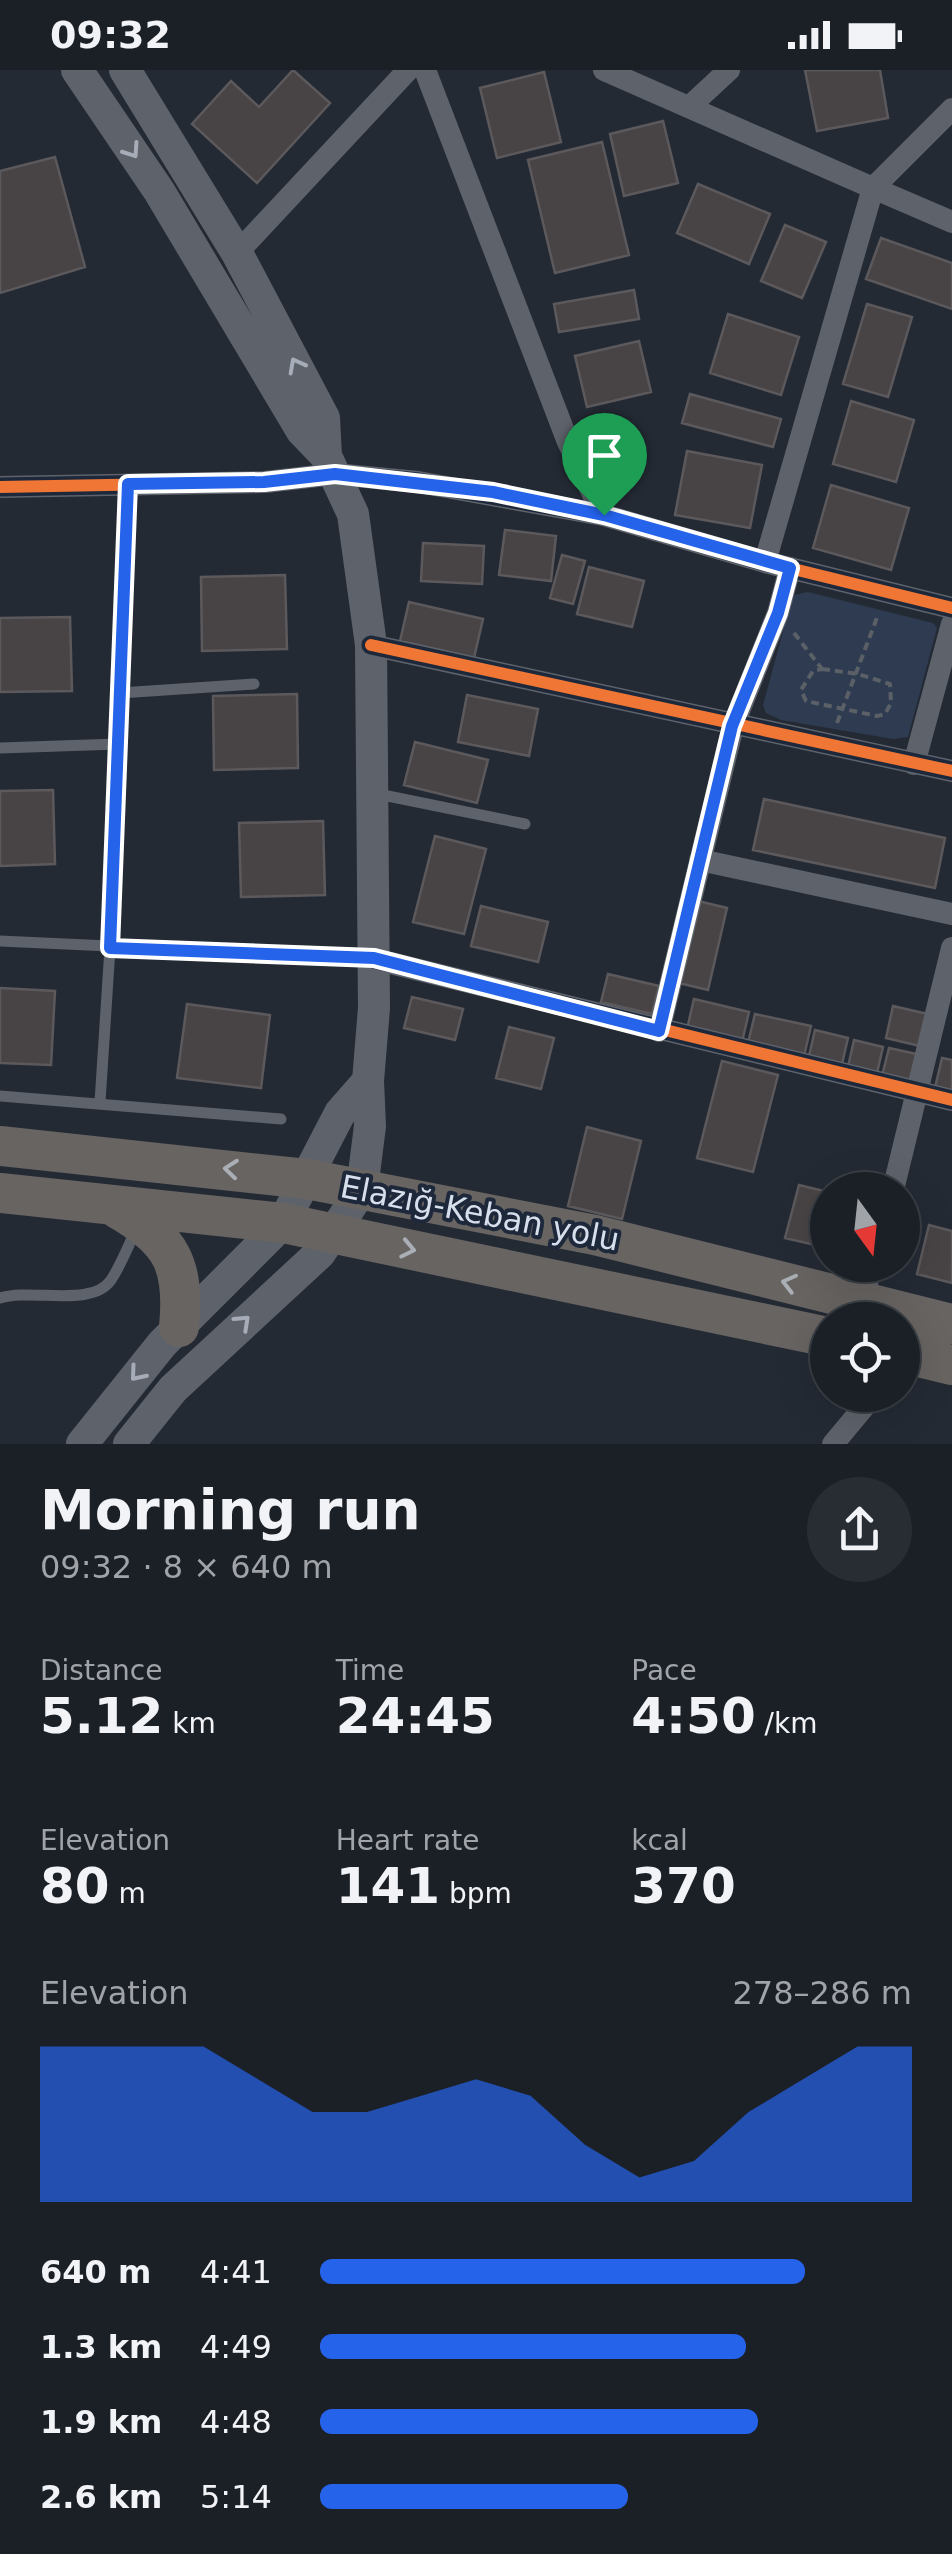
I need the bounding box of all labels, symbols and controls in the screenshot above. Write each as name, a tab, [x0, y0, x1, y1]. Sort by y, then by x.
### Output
text: 09:32	[50, 13, 171, 57]
one-way arrow	[119, 140, 138, 158]
one-way arrow	[289, 358, 308, 376]
pin	[562, 413, 647, 516]
icon: arrive	[577, 428, 632, 483]
one-way arrow	[223, 1159, 239, 1180]
street label: Elazığ-Keban yolu	[337, 1167, 623, 1259]
north arrow	[810, 1172, 920, 1282]
map controls	[810, 1172, 920, 1412]
one-way arrow	[399, 1238, 416, 1259]
one-way arrow	[781, 1274, 798, 1295]
button: locate	[810, 1302, 920, 1412]
one-way arrow	[231, 1316, 250, 1334]
one-way arrow	[130, 1363, 148, 1381]
button: share	[807, 1477, 912, 1582]
text: Morning run	[40, 1478, 421, 1542]
text: 09:32 · 8 × 640 m	[40, 1548, 333, 1586]
text: Distance	[40, 1654, 162, 1687]
text: Time	[336, 1654, 404, 1687]
text: Pace	[631, 1654, 697, 1687]
text: 5.12	[40, 1687, 163, 1745]
text: 24:45	[336, 1687, 495, 1745]
text: 4:50	[631, 1687, 756, 1745]
text: km	[163, 1707, 216, 1740]
text: /km	[756, 1707, 818, 1740]
text: Elevation	[40, 1824, 170, 1857]
text: Heart rate	[336, 1824, 479, 1857]
text: kcal	[631, 1824, 688, 1857]
text: 80	[40, 1857, 110, 1915]
text: 141	[336, 1857, 440, 1915]
text: 370	[631, 1857, 736, 1915]
text: m	[110, 1877, 146, 1910]
text: bpm	[440, 1877, 512, 1910]
text: Elevation	[40, 1974, 189, 2012]
text: 278–286 m	[733, 1974, 912, 2012]
text: 640 m	[40, 2253, 151, 2291]
text: 4:41	[200, 2253, 272, 2291]
text: 1.3 km	[40, 2328, 162, 2366]
text: 4:49	[200, 2328, 272, 2366]
text: 1.9 km	[40, 2403, 162, 2441]
text: 4:48	[200, 2403, 272, 2441]
text: 2.6 km	[40, 2478, 162, 2516]
text: 5:14	[200, 2478, 272, 2516]

